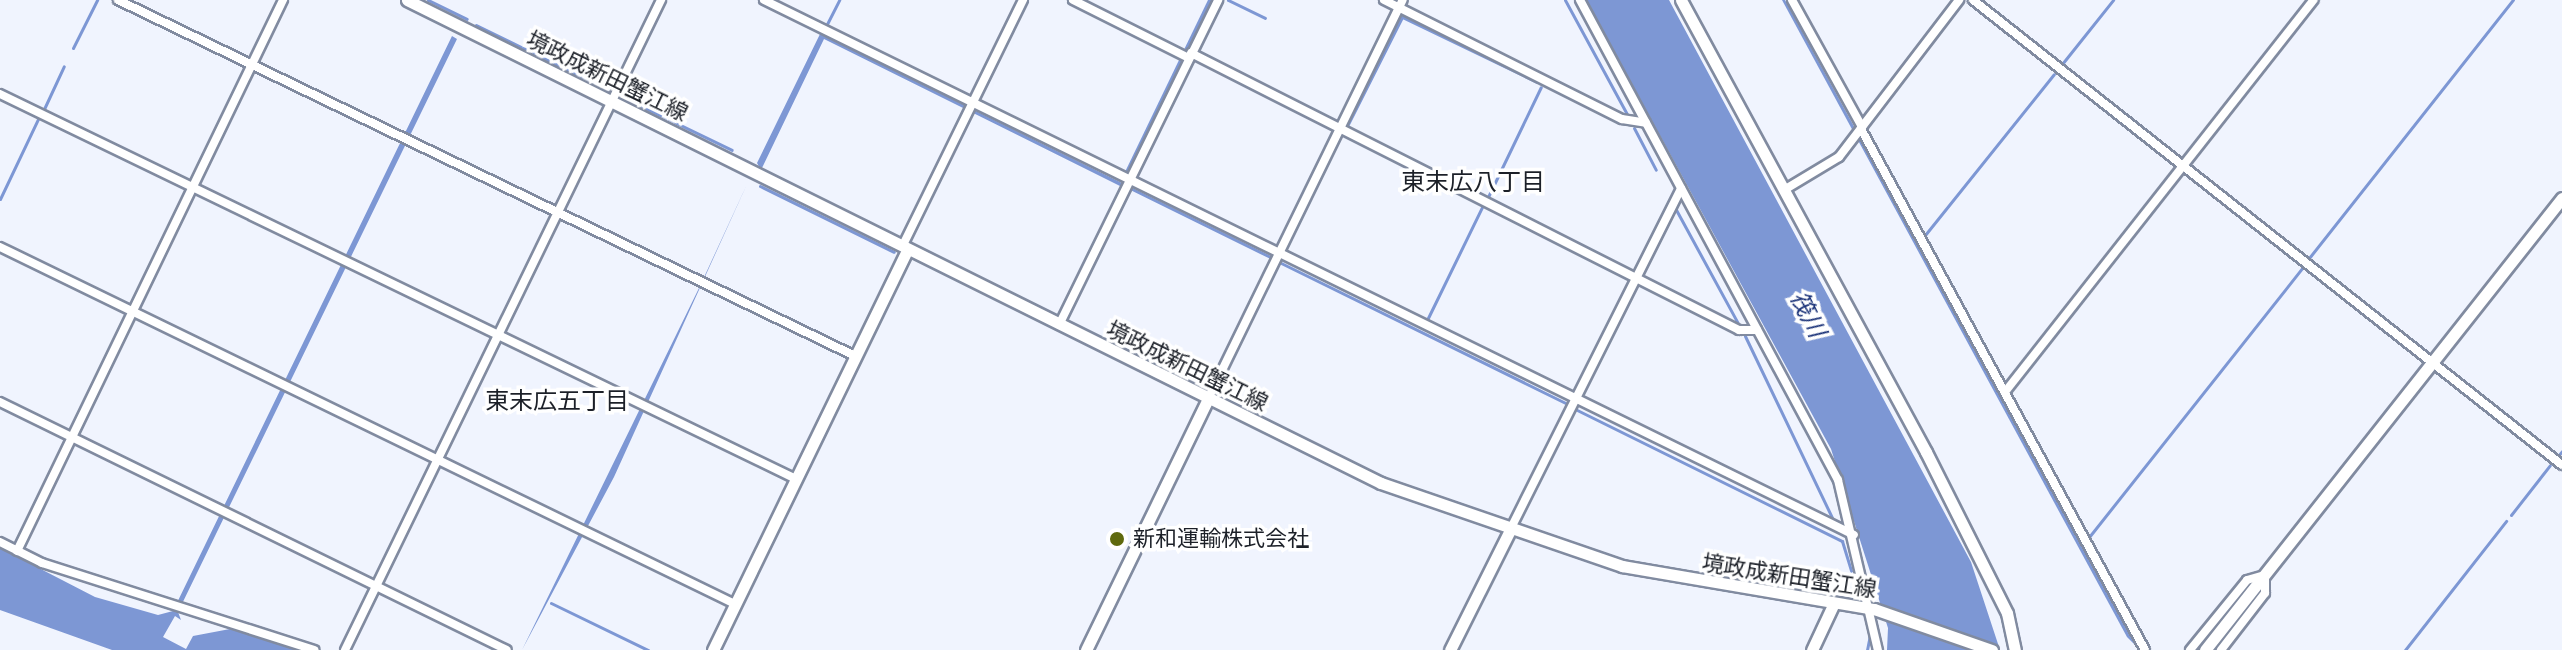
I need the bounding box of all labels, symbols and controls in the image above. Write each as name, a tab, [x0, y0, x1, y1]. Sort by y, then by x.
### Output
street label: 境政成新田蟹江線	[522, 26, 692, 126]
district label: 東末広八丁目	[1401, 168, 1545, 196]
water label: 筏川	[1784, 286, 1832, 342]
street label: 境政成新田蟹江線	[1102, 316, 1272, 416]
district label: 東末広五丁目	[485, 387, 629, 415]
place label: 新和運輸株式会社	[1133, 526, 1309, 552]
marker: 新和運輸株式会社	[1108, 530, 1126, 548]
street label: 境政成新田蟹江線	[1700, 549, 1878, 603]

